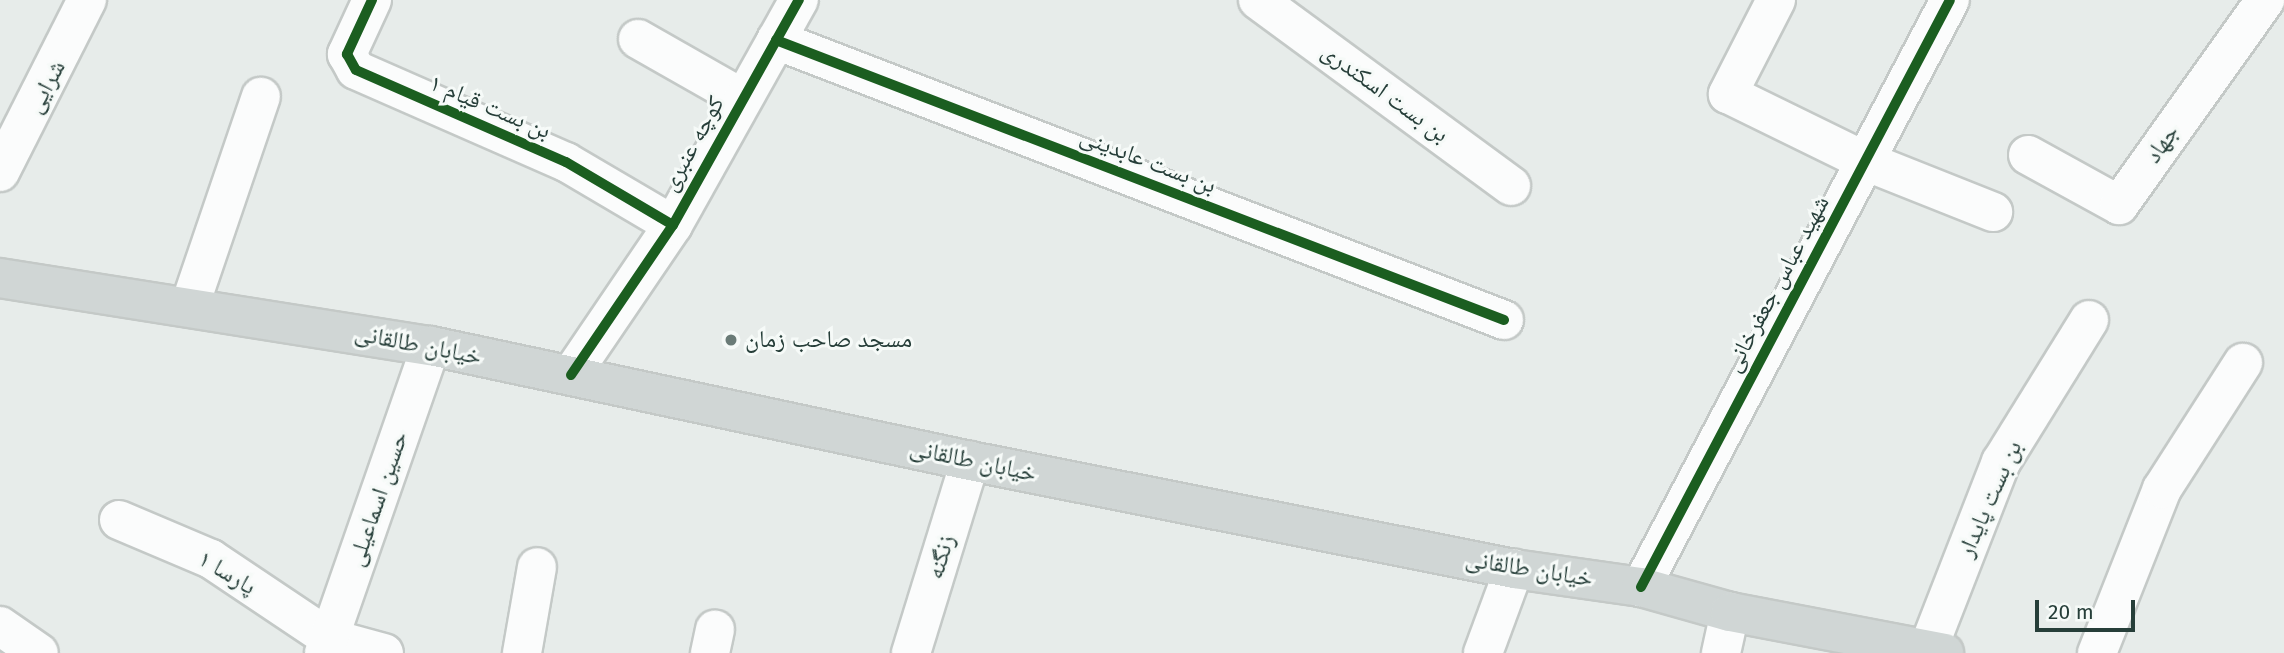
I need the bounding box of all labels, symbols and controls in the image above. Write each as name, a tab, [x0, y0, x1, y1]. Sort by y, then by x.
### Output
street label: بن بست اسکندری	[1316, 37, 1454, 149]
street label: شرایی	[20, 56, 72, 118]
street label: بن بست قیام ۱	[425, 69, 555, 145]
street label: کوچه عنبری	[655, 91, 731, 197]
street label: جهاد	[2139, 119, 2185, 169]
street label: بن بست عابدینی	[1076, 122, 1220, 200]
street label: شهید عباس جعفرخانی	[1718, 191, 1836, 377]
street label: خیابان طالقانی	[352, 319, 484, 371]
place label: مسجد صاحب زمان	[745, 326, 912, 354]
marker: مسجد صاحب زمان	[723, 332, 739, 348]
street label: حسین اسماعیلی	[341, 428, 415, 570]
street label: خیابان طالقانی	[907, 434, 1039, 488]
street label: بن بست پایدار	[1952, 436, 2028, 562]
street label: زنگنه	[921, 531, 961, 583]
street label: پارسا ۱	[193, 545, 261, 601]
street label: خیابان طالقانی	[1463, 545, 1595, 593]
scale bar	[2039, 586, 2139, 630]
text: 20 m	[2048, 599, 2094, 625]

